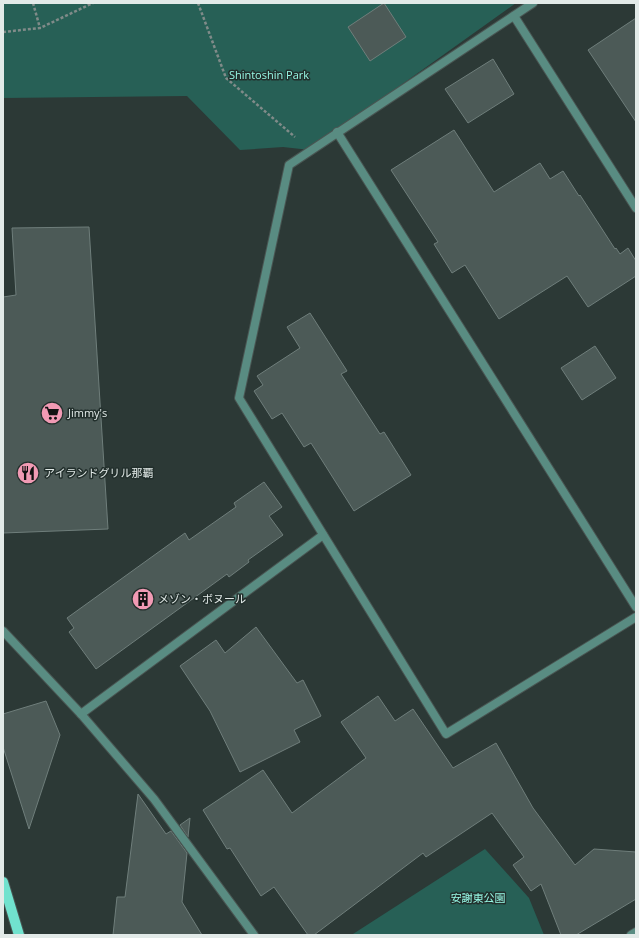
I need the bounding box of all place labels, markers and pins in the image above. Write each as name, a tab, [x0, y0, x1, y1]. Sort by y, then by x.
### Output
supermarket icon: Jimmy's	[39, 400, 65, 426]
place label: Jimmy's	[67, 405, 107, 420]
restaurant icon: アイランドグリル那覇	[15, 460, 41, 486]
place label: アイランドグリル那覇	[44, 465, 153, 480]
building icon: メゾン・ボヌール	[130, 586, 156, 612]
place label: メゾン・ボヌール	[158, 591, 246, 606]

